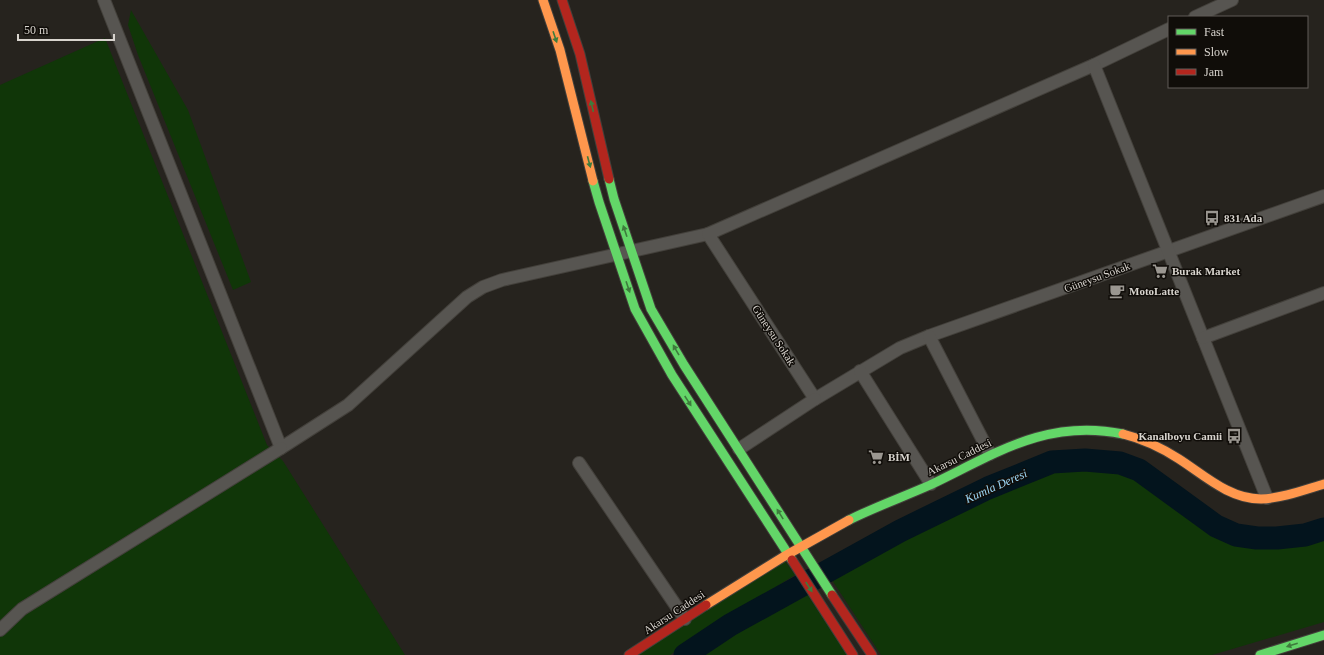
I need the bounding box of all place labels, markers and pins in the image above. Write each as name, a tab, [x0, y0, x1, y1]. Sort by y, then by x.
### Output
bus stop icon: 831 Ada	[1203, 209, 1221, 227]
place label: 831 Ada	[1224, 212, 1263, 224]
supermarket icon: Burak Market	[1151, 262, 1169, 280]
place label: Burak Market	[1172, 265, 1240, 277]
cafe icon: MotoLatte	[1108, 282, 1126, 300]
place label: MotoLatte	[1129, 285, 1179, 297]
bus stop icon: Kanalboyu Camii	[1225, 427, 1243, 445]
place label: Kanalboyu Camii	[1139, 430, 1222, 442]
supermarket icon: BİM	[867, 448, 885, 466]
place label: BİM	[888, 451, 911, 463]

